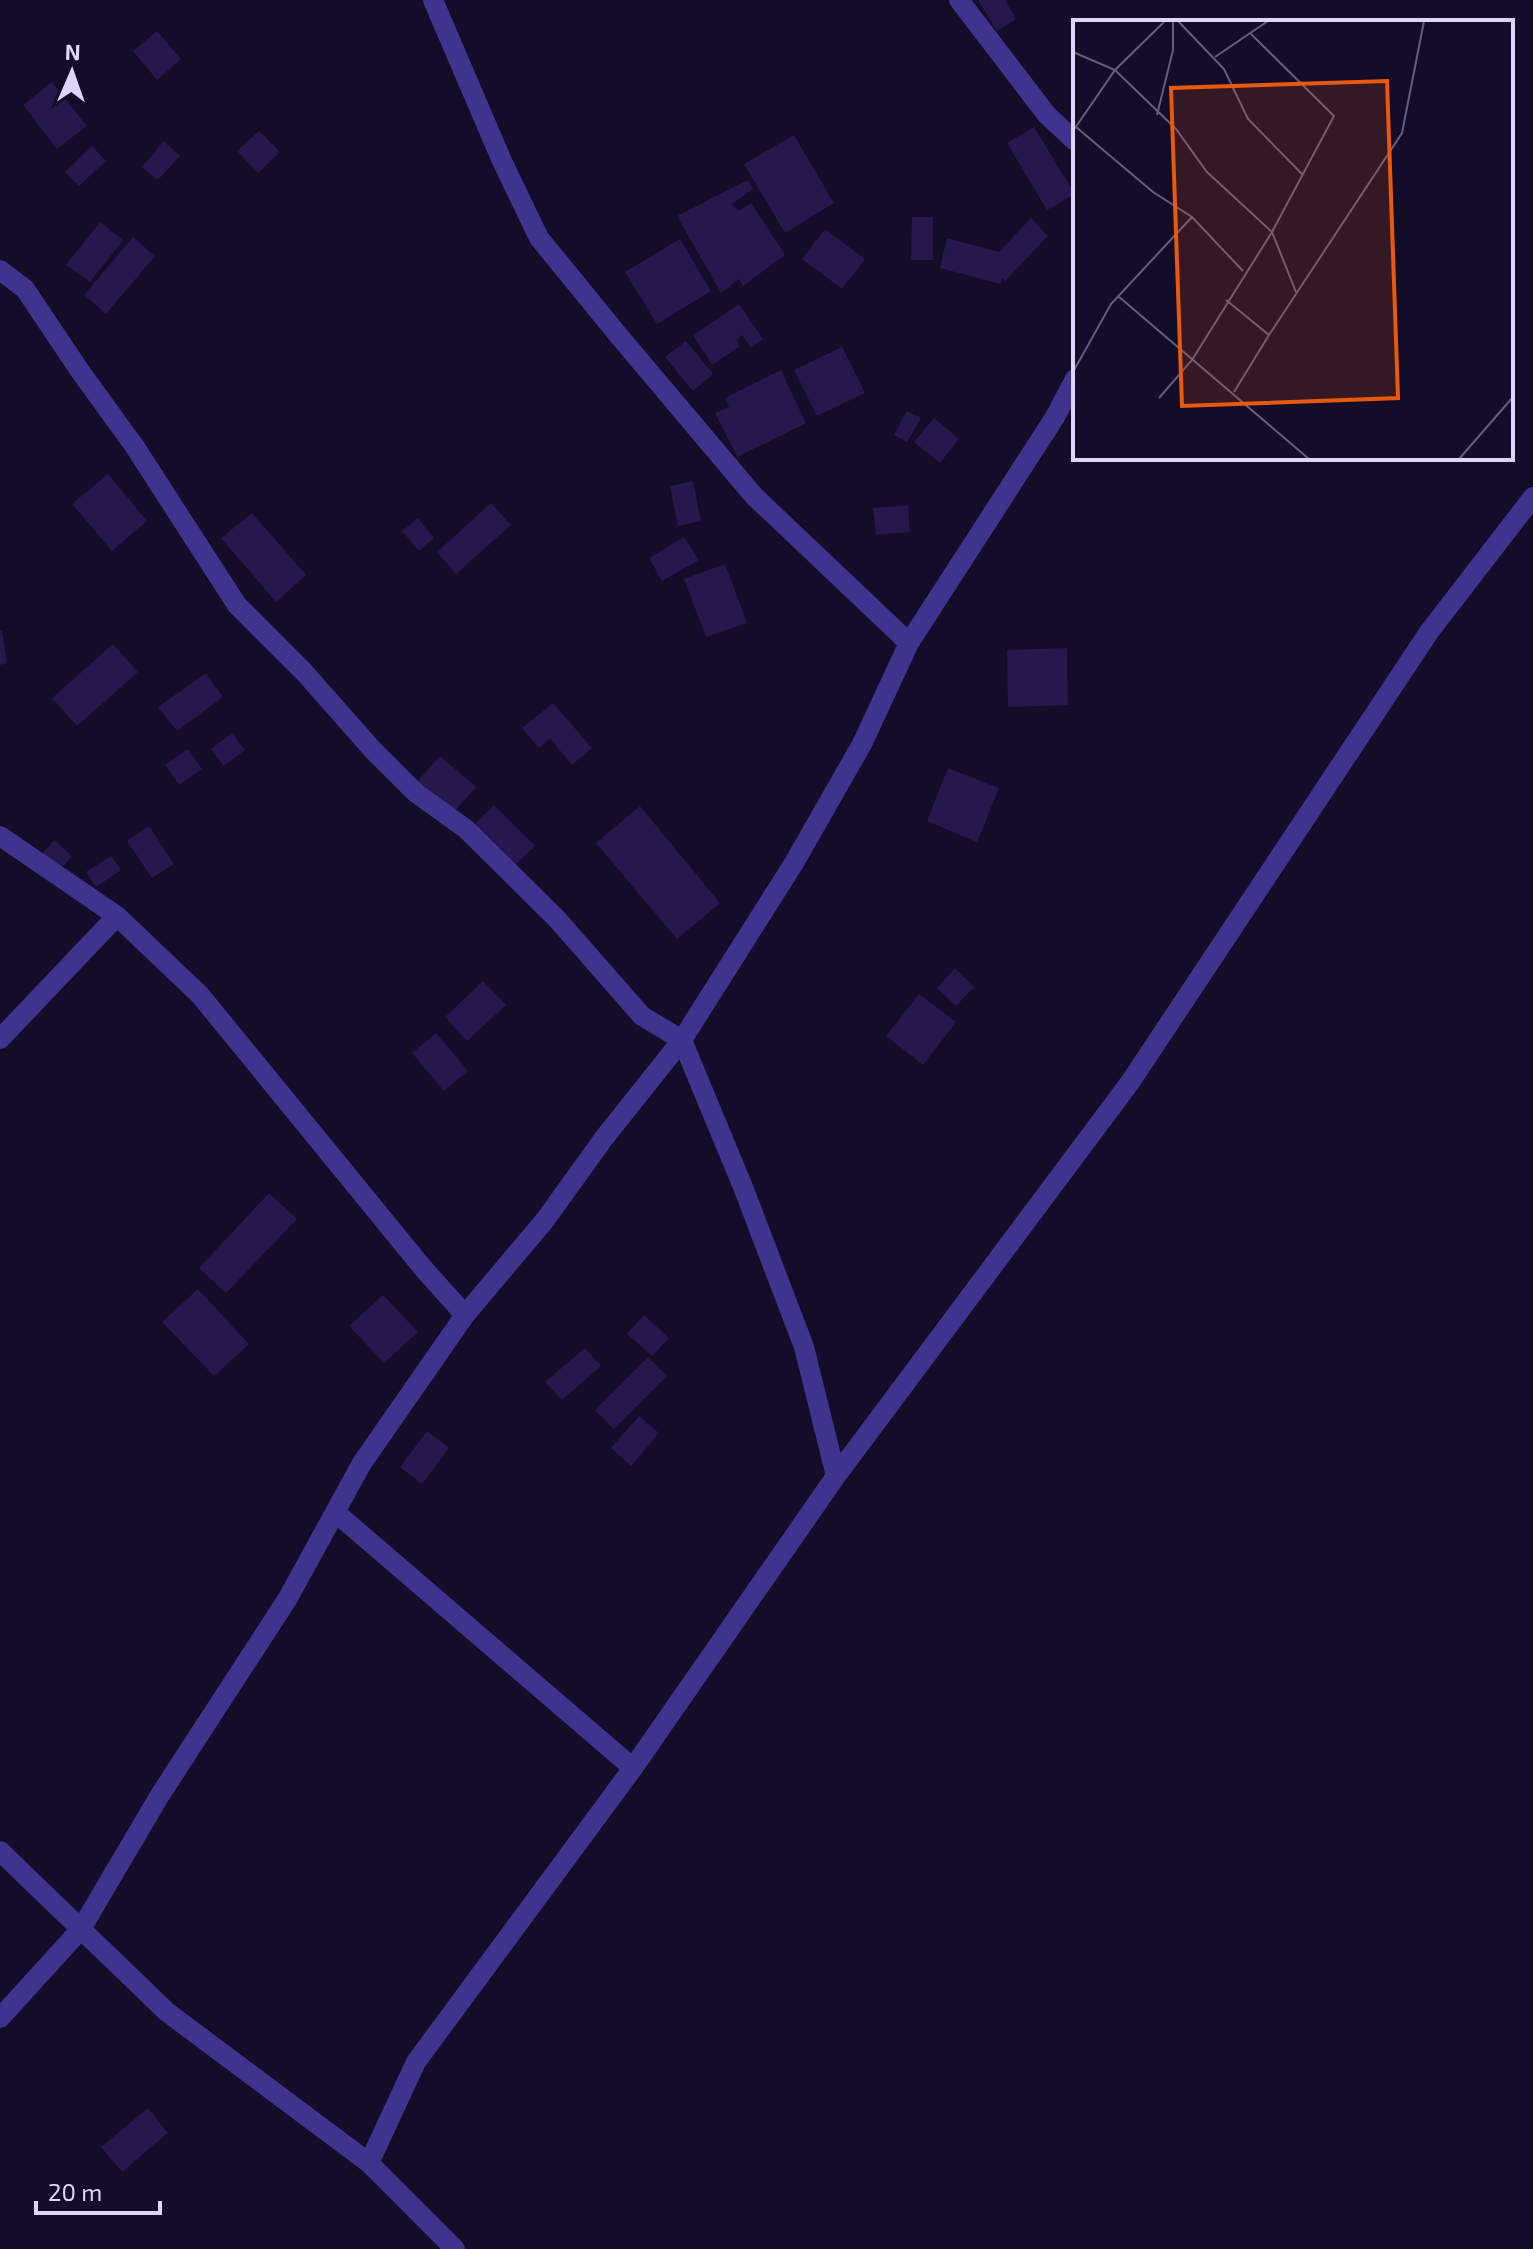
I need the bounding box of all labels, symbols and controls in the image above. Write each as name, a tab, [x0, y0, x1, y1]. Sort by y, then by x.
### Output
inset map	[1073, 20, 1513, 460]
north arrow	[32, 32, 112, 112]
text: N	[64, 38, 81, 64]
scale bar	[36, 2165, 160, 2215]
text: 20 m	[48, 2177, 102, 2206]

